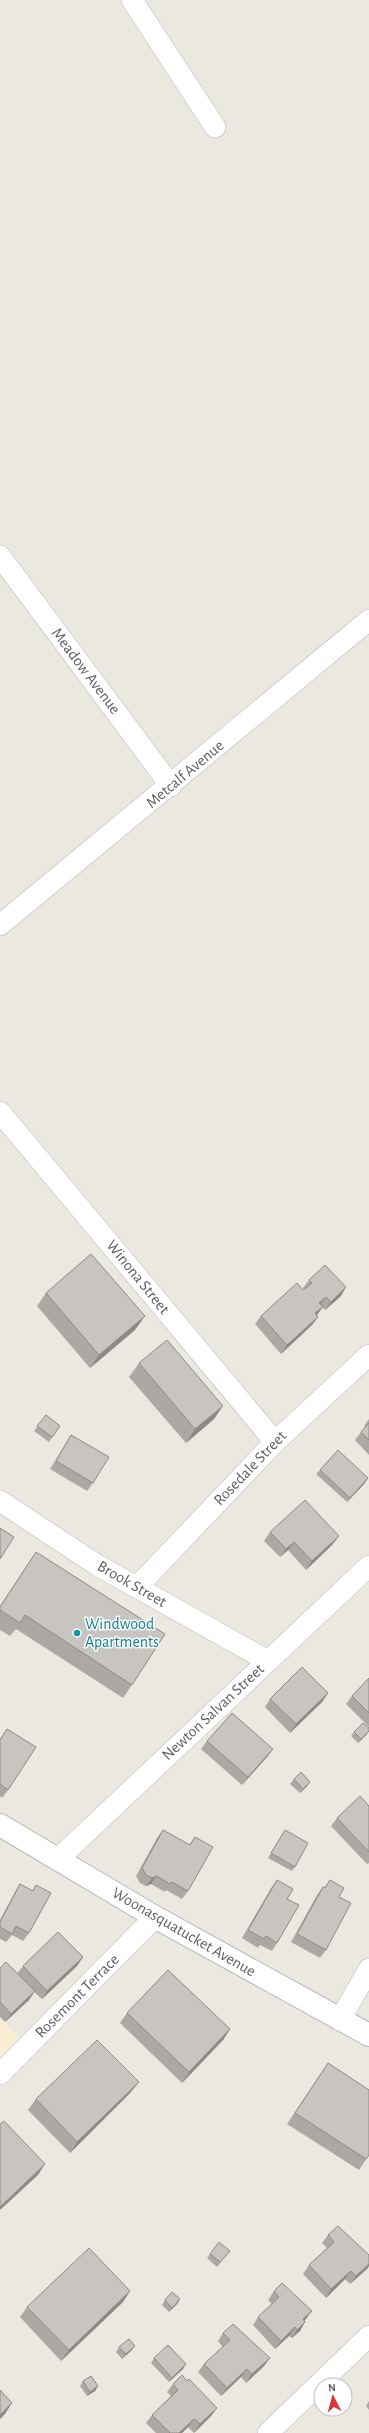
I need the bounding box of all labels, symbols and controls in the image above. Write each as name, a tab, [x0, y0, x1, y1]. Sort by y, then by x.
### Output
street label: Meadow Avenue	[49, 625, 123, 717]
street label: Metcalf Avenue	[143, 737, 227, 811]
street label: Winona Street	[103, 1237, 173, 1317]
street label: Rosedale Street	[211, 1428, 289, 1508]
street label: Brook Street	[95, 1558, 169, 1610]
place label: Windwood Apartments	[85, 1616, 159, 1650]
marker: Windwood Apartments	[72, 1628, 82, 1638]
street label: Newton Salvan Street	[159, 1661, 267, 1763]
street label: Woonasquatucket Avenue	[110, 1884, 258, 1980]
street label: Rosemont Terrace	[32, 1951, 122, 2041]
north arrow	[313, 2377, 353, 2417]
text: N	[328, 2382, 336, 2393]

